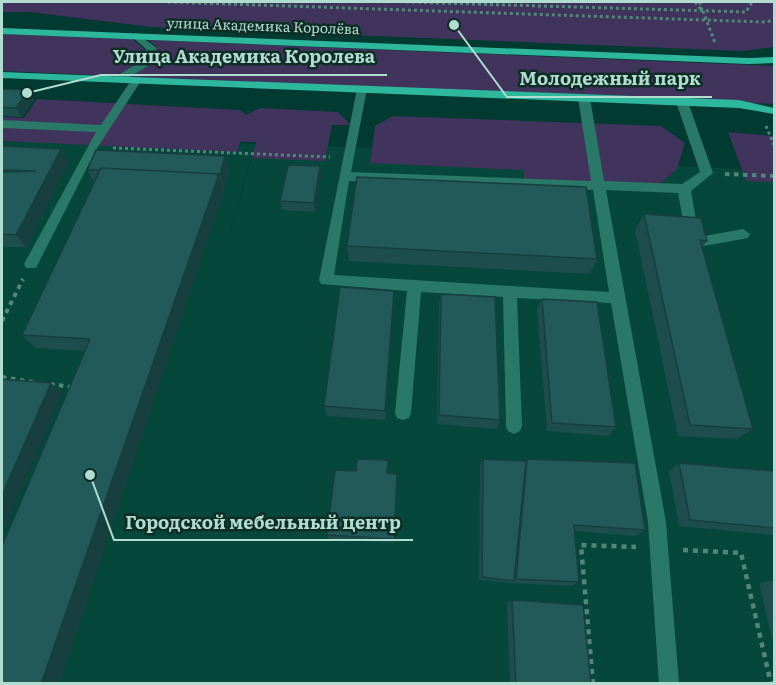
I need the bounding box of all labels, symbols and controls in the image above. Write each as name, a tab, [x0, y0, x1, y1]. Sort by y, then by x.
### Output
street label: улица Академика Королёва	[166, 12, 360, 38]
callout: Улица Академика Королева	[101, 39, 387, 75]
text: Улица Академика Королева	[113, 42, 376, 69]
callout: Молодежный парк	[507, 61, 712, 97]
text: Молодежный парк	[519, 64, 701, 91]
callout: Городской мебельный центр	[114, 504, 413, 540]
text: Городской мебельный центр	[125, 508, 401, 535]

